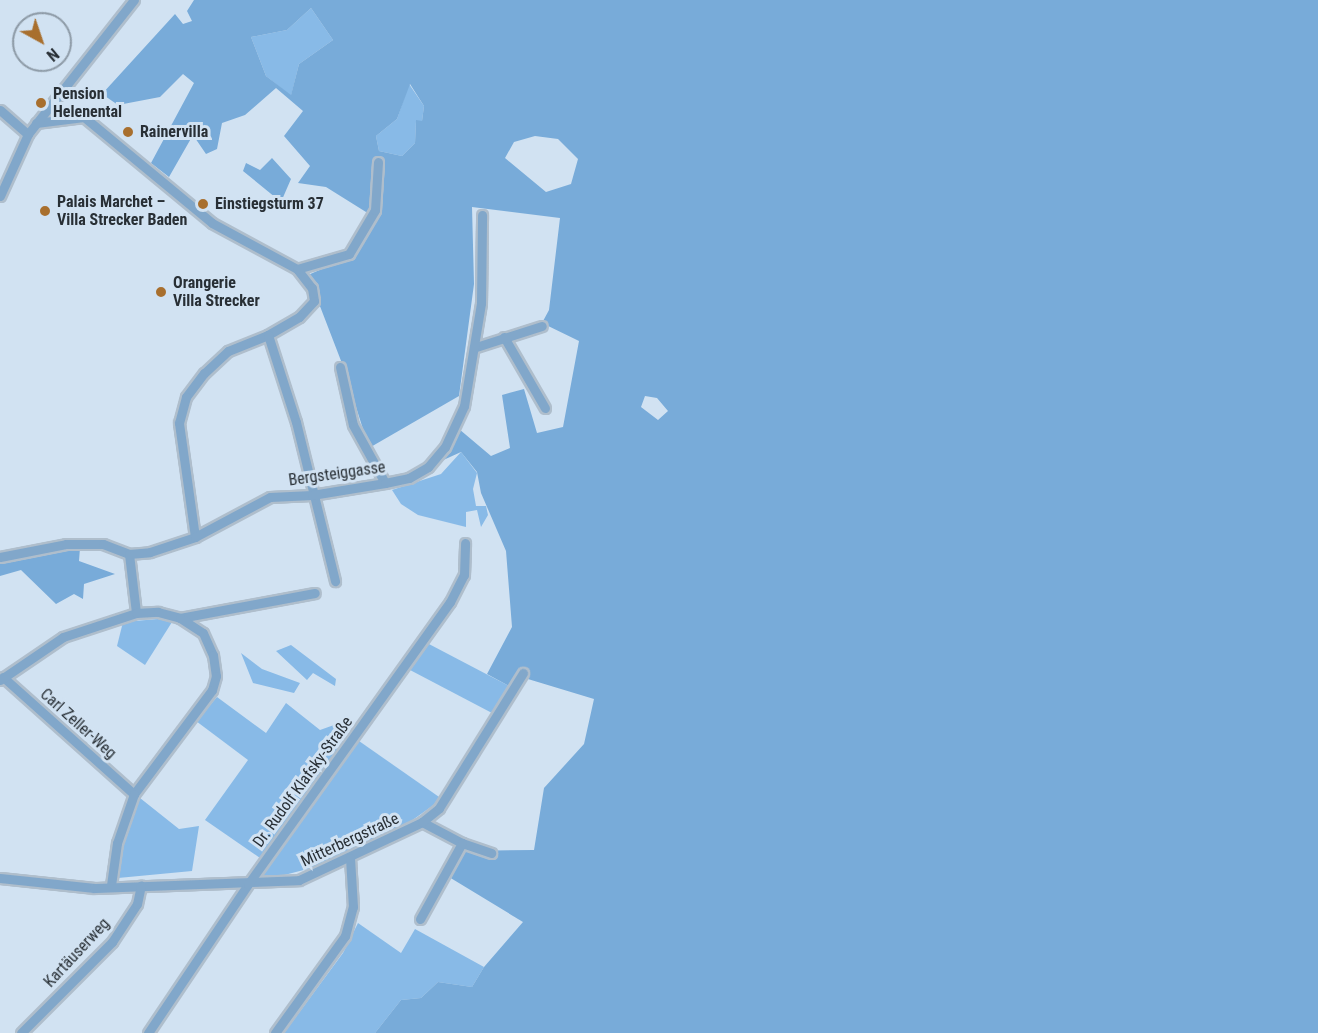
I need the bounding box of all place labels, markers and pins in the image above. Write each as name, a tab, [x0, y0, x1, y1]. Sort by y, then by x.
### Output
place label: Pension Helenental	[53, 84, 122, 122]
marker: Pension Helenental	[34, 96, 48, 110]
place label: Rainervilla	[140, 122, 208, 142]
marker: Rainervilla	[121, 125, 135, 139]
place label: Palais Marchet – Villa Strecker Baden	[57, 192, 187, 230]
place label: Einstiegsturm 37	[215, 194, 324, 214]
marker: Einstiegsturm 37	[196, 197, 210, 211]
marker: Palais Marchet – Villa Strecker Baden	[38, 204, 52, 218]
place label: Orangerie Villa Strecker	[173, 273, 260, 311]
marker: Orangerie Villa Strecker	[154, 285, 168, 299]

